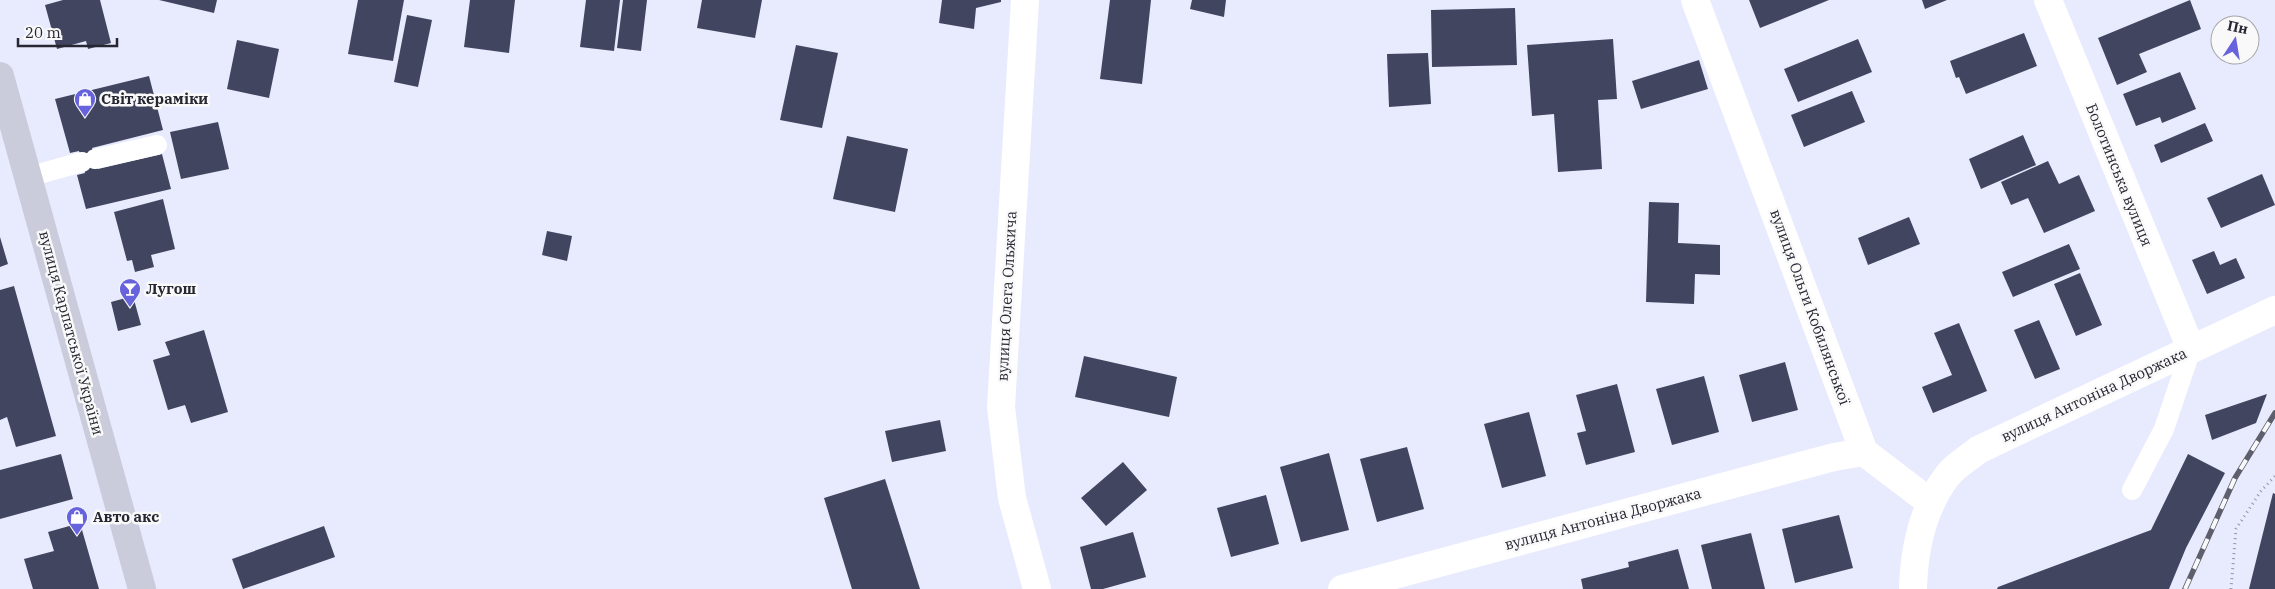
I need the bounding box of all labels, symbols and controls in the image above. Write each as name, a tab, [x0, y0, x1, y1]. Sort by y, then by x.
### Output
scale bar	[18, 15, 116, 47]
north arrow	[2210, 15, 2260, 65]
text: Пн	[2226, 16, 2250, 38]
text: 20 m	[25, 23, 61, 42]
shop icon: Світ кераміки	[73, 87, 97, 118]
place label: Світ кераміки	[101, 89, 208, 108]
street label: Болотинська вулиця	[2082, 101, 2157, 249]
street label: вулиця Ольги Кобилянської	[1766, 206, 1855, 408]
street label: вулиця Олега Ольжича	[993, 210, 1020, 382]
street label: вулиця Карпатської України	[35, 229, 108, 437]
bar icon: Лугош	[118, 277, 142, 308]
place label: Лугош	[146, 279, 196, 298]
street label: вулиця Антоніна Дворжака	[1998, 343, 2190, 446]
street label: вулиця Антоніна Дворжака	[1502, 483, 1703, 554]
shop icon: Авто акс	[65, 505, 89, 536]
place label: Авто акс	[93, 507, 159, 526]

